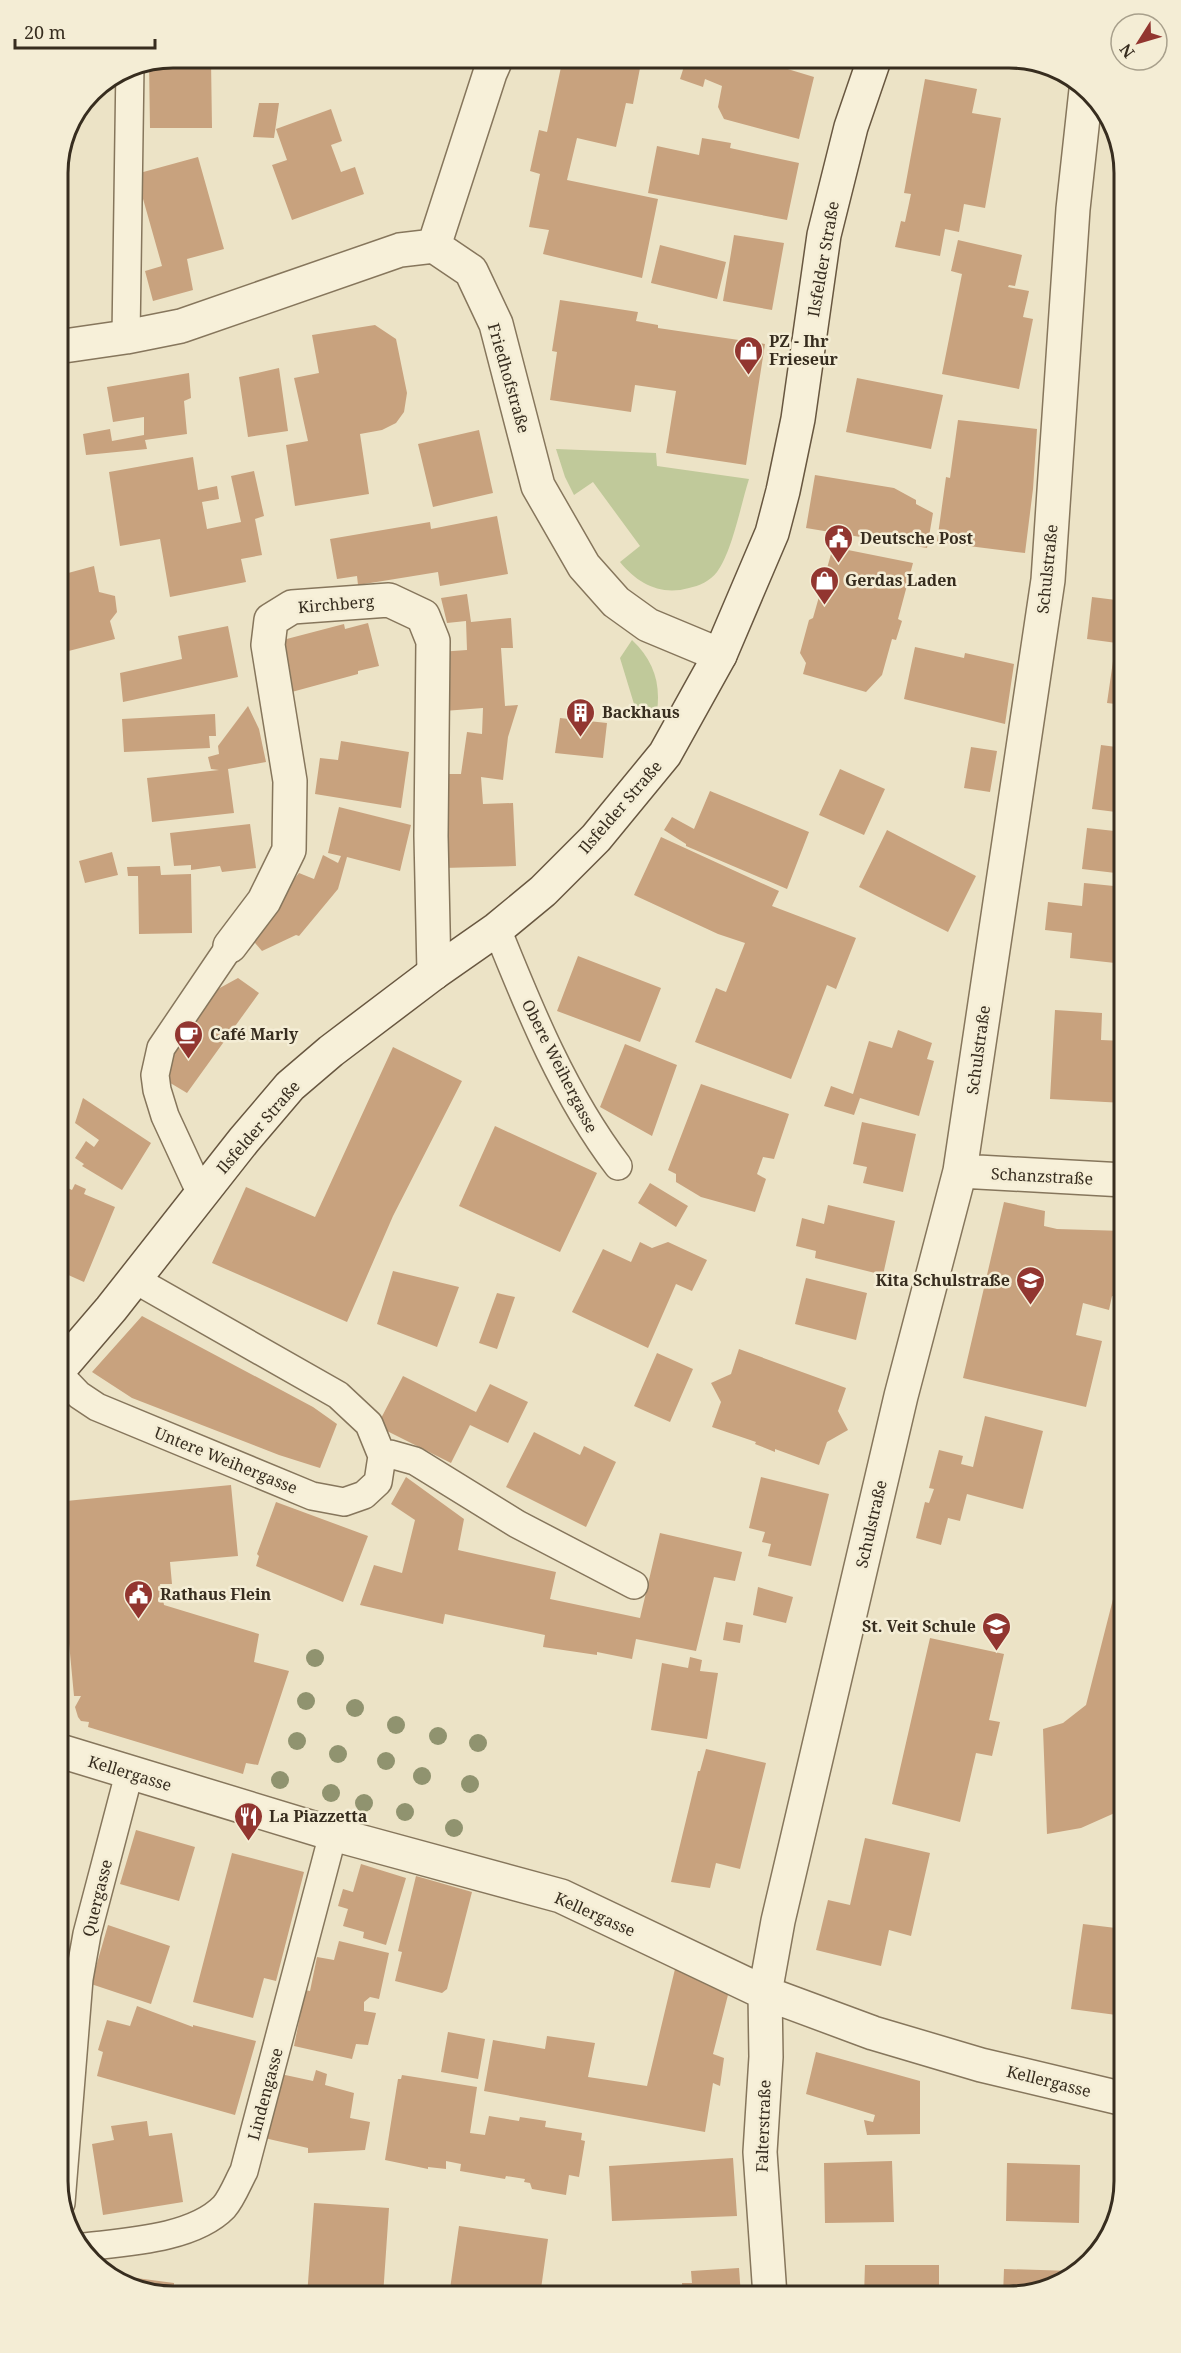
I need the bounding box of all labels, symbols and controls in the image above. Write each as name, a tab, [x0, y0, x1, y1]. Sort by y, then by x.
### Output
scale bar	[15, 12, 154, 50]
north arrow	[1109, 12, 1169, 72]
text: 20 m	[24, 20, 66, 44]
text: N	[1114, 39, 1140, 63]
street label: Ilsfelder Straße	[802, 199, 844, 319]
street label: Friedhofstraße	[483, 320, 535, 436]
place label: PZ - Ihr Frieseur	[769, 330, 839, 370]
shop icon: PZ - Ihr Frieseur	[732, 334, 764, 376]
public building icon: Deutsche Post	[823, 522, 855, 564]
street label: Schulstraße	[1031, 523, 1063, 615]
place label: Deutsche Post	[860, 527, 973, 549]
shop icon: Gerdas Laden	[808, 564, 840, 606]
place label: Gerdas Laden	[845, 569, 957, 591]
street label: Kirchberg	[297, 590, 375, 618]
building icon: Backhaus	[565, 696, 597, 738]
place label: Backhaus	[602, 701, 680, 723]
street label: Ilsfelder Straße	[573, 756, 667, 858]
street label: Obere Weihergasse	[517, 996, 603, 1136]
street label: Schulstraße	[961, 1004, 995, 1096]
cafe icon: Café Marly	[173, 1018, 205, 1060]
place label: Café Marly	[210, 1023, 299, 1045]
street label: Ilsfelder Straße	[211, 1076, 305, 1178]
street label: Schanzstraße	[990, 1162, 1094, 1190]
school or university icon: Kita Schulstraße	[1015, 1264, 1047, 1306]
place label: Kita Schulstraße	[875, 1269, 1010, 1291]
street label: Untere Weihergasse	[151, 1421, 301, 1499]
street label: Schulstraße	[850, 1478, 892, 1570]
public building icon: Rathaus Flein	[123, 1578, 155, 1620]
place label: Rathaus Flein	[160, 1583, 272, 1605]
school or university icon: St. Veit Schule	[981, 1610, 1013, 1652]
place label: St. Veit Schule	[862, 1615, 976, 1637]
street label: Kellergasse	[86, 1750, 174, 1796]
restaurant icon: La Piazzetta	[232, 1800, 264, 1842]
place label: La Piazzetta	[269, 1805, 368, 1827]
street label: Quergasse	[77, 1857, 117, 1939]
street label: Kellergasse	[551, 1886, 639, 1942]
street label: Lindengasse	[242, 2045, 288, 2143]
street label: Kellergasse	[1005, 2060, 1093, 2102]
street label: Falterstraße	[750, 2079, 776, 2173]

